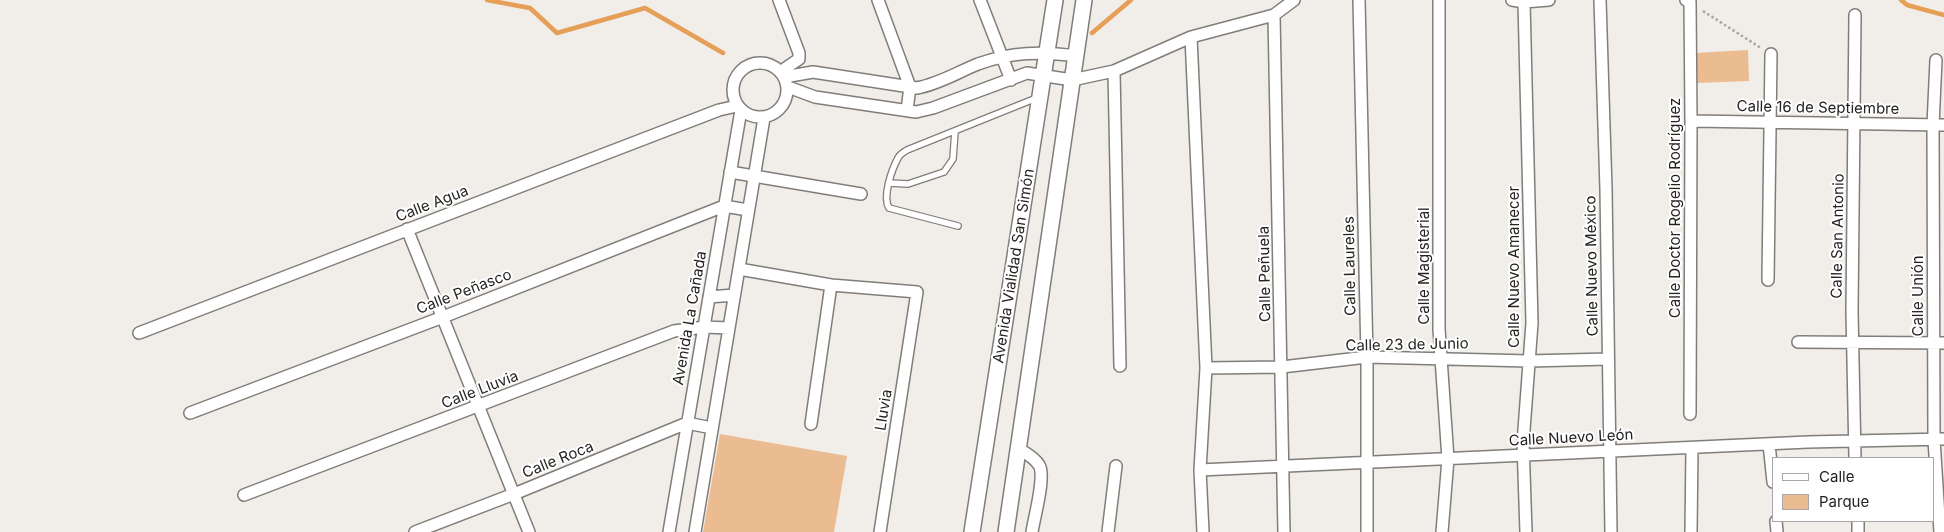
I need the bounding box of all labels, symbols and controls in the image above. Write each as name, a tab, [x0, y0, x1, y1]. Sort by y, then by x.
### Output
street label: Calle Doctor Rogelio Rodríguez	[1666, 98, 1684, 318]
street label: Calle 16 de Septiembre	[1737, 98, 1899, 118]
street label: Avenida Vialidad San Simón	[990, 168, 1038, 364]
street label: Calle San Antonio	[1828, 173, 1848, 299]
street label: Calle Agua	[393, 182, 471, 226]
street label: Calle Nuevo Amanecer	[1505, 186, 1523, 348]
street label: Calle Nuevo México	[1582, 195, 1602, 337]
street label: Calle Magisterial	[1415, 207, 1433, 325]
street label: Calle Laureles	[1340, 216, 1360, 316]
street label: Calle Peñuela	[1255, 226, 1275, 322]
street label: Avenida La Cañada	[669, 250, 711, 386]
street label: Calle Unión	[1909, 255, 1927, 337]
street label: Calle Peñasco	[414, 266, 514, 318]
street label: Calle 23 de Junio	[1345, 335, 1469, 355]
street label: Calle Lluvia	[439, 367, 521, 413]
street label: Lluvia	[872, 388, 896, 432]
street label: Calle Nuevo León	[1508, 426, 1634, 450]
street label: Calle Roca	[520, 438, 596, 482]
legend	[1772, 457, 1934, 522]
text: Calle	[1819, 467, 1854, 486]
text: Parque	[1819, 492, 1869, 511]

